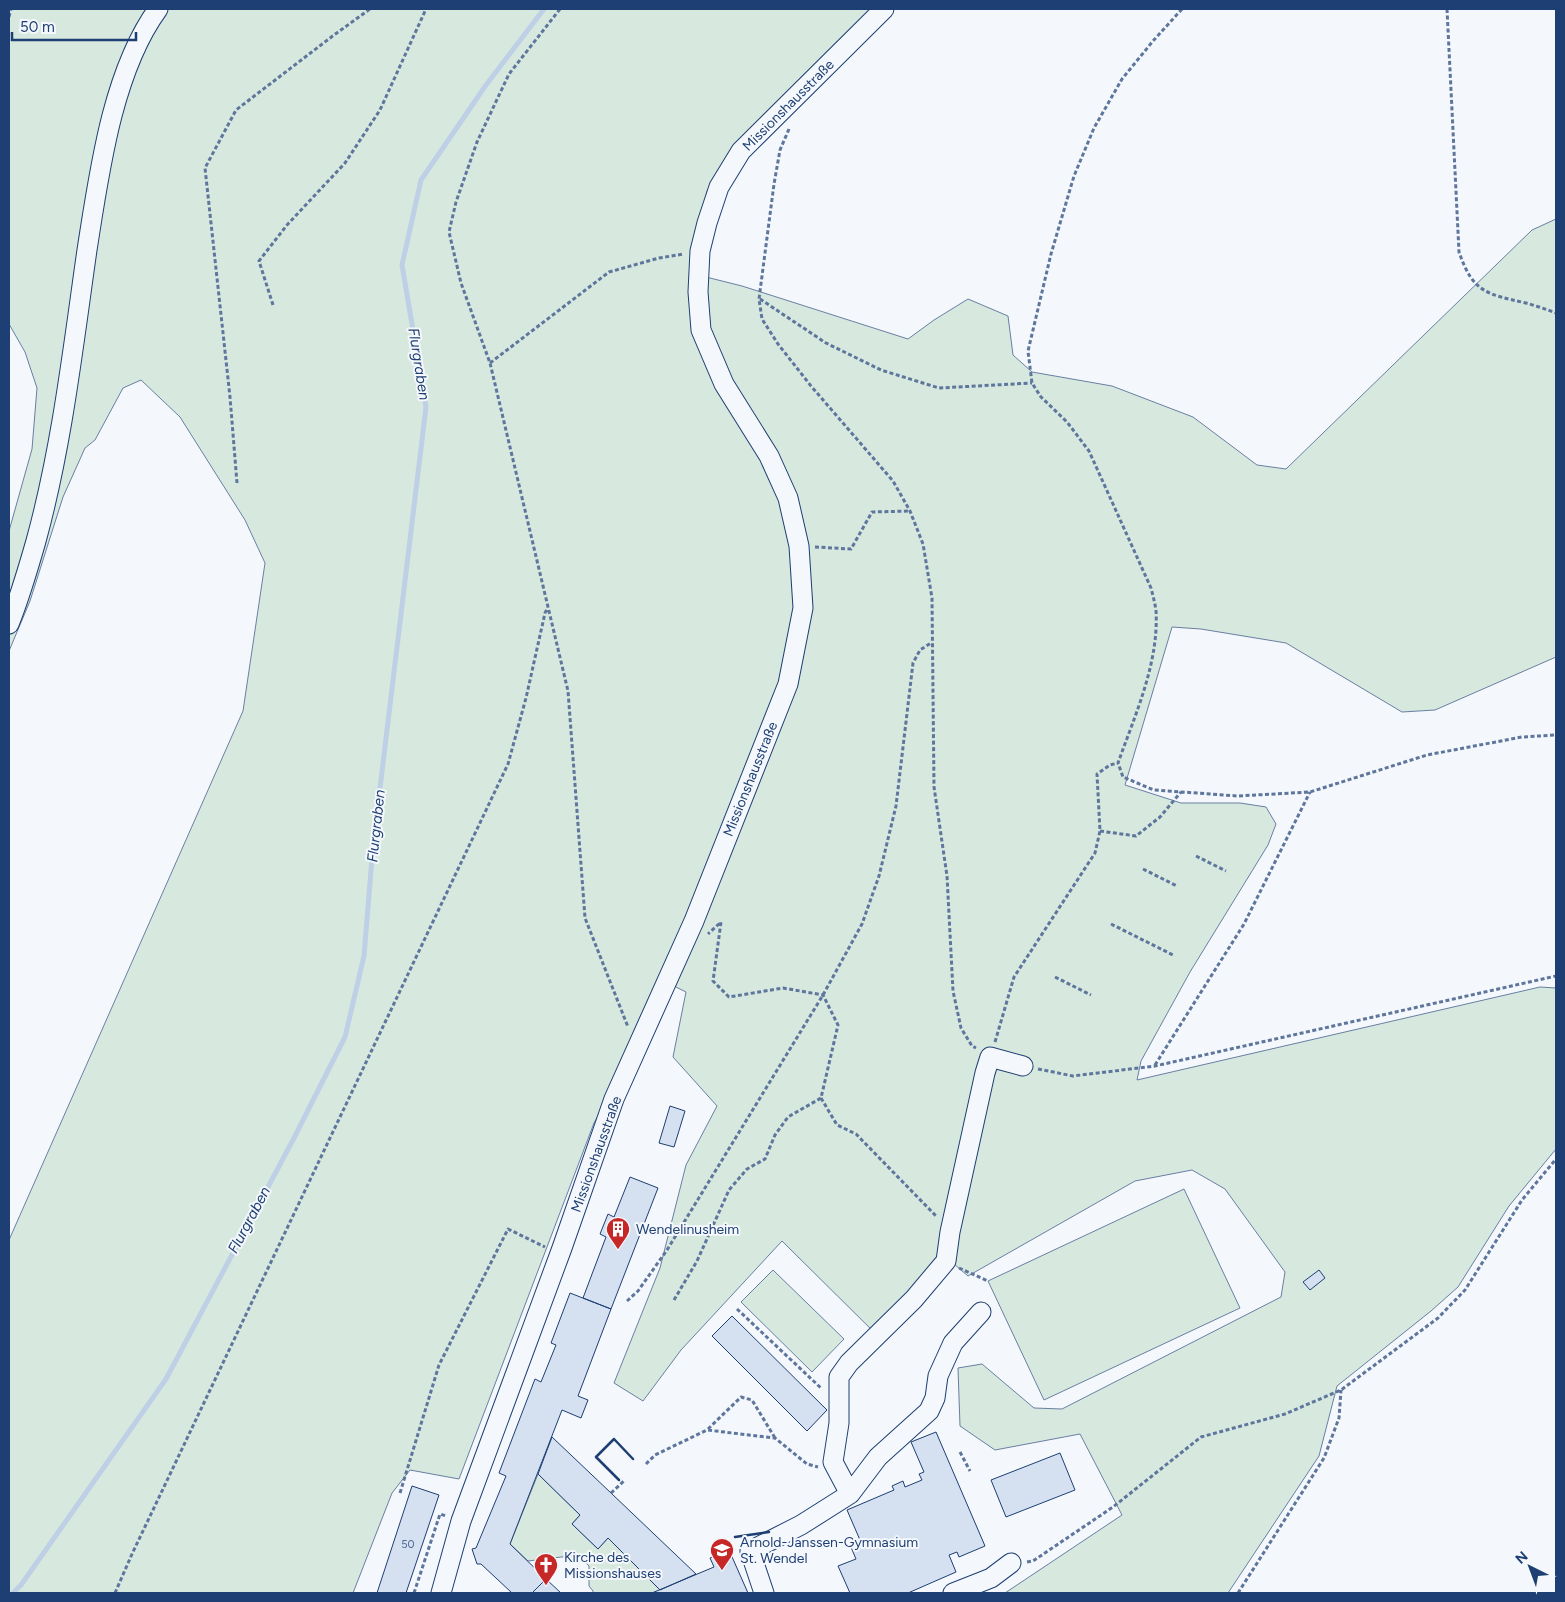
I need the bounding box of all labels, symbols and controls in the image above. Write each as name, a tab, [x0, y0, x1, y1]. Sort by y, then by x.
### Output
scale bar	[12, 10, 136, 42]
text: 50 m	[20, 18, 55, 36]
street label: Missionshausstraße	[739, 56, 838, 155]
water label: Flurgraben	[404, 327, 434, 401]
street label: Missionshausstraße	[720, 719, 781, 839]
water label: Flurgraben	[363, 789, 389, 863]
street label: Missionshausstraße	[568, 1093, 626, 1215]
water label: Flurgraben	[224, 1184, 274, 1256]
building icon: Wendelinusheim	[605, 1216, 631, 1250]
place label: Wendelinusheim	[636, 1221, 739, 1238]
place label: Arnold-Janssen-Gymnasium St. Wendel	[740, 1534, 918, 1567]
school or university icon: Arnold-Janssen-Gymnasium St. Wendel	[709, 1537, 735, 1571]
house number: 50	[401, 1538, 415, 1551]
north arrow	[1505, 1542, 1555, 1592]
text: N	[1512, 1548, 1531, 1568]
place label: Kirche des Missionshauses	[564, 1549, 661, 1582]
church icon: Kirche des Missionshauses	[533, 1552, 559, 1586]

